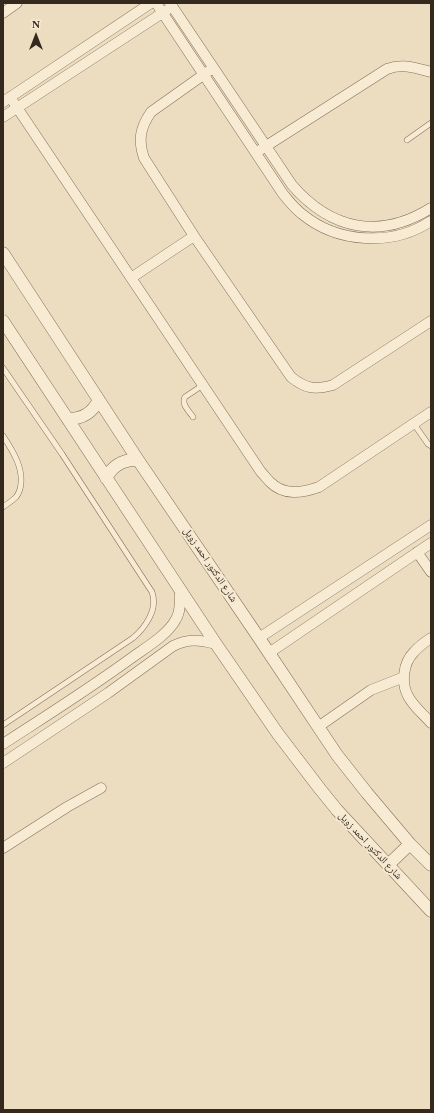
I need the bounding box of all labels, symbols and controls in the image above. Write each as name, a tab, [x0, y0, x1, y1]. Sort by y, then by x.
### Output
north arrow	[16, 16, 56, 56]
text: N	[32, 18, 40, 30]
street label: شارع الدكتور احمد زويل	[181, 525, 239, 605]
street label: شارع الدكتور احمد زويل	[336, 810, 404, 882]

